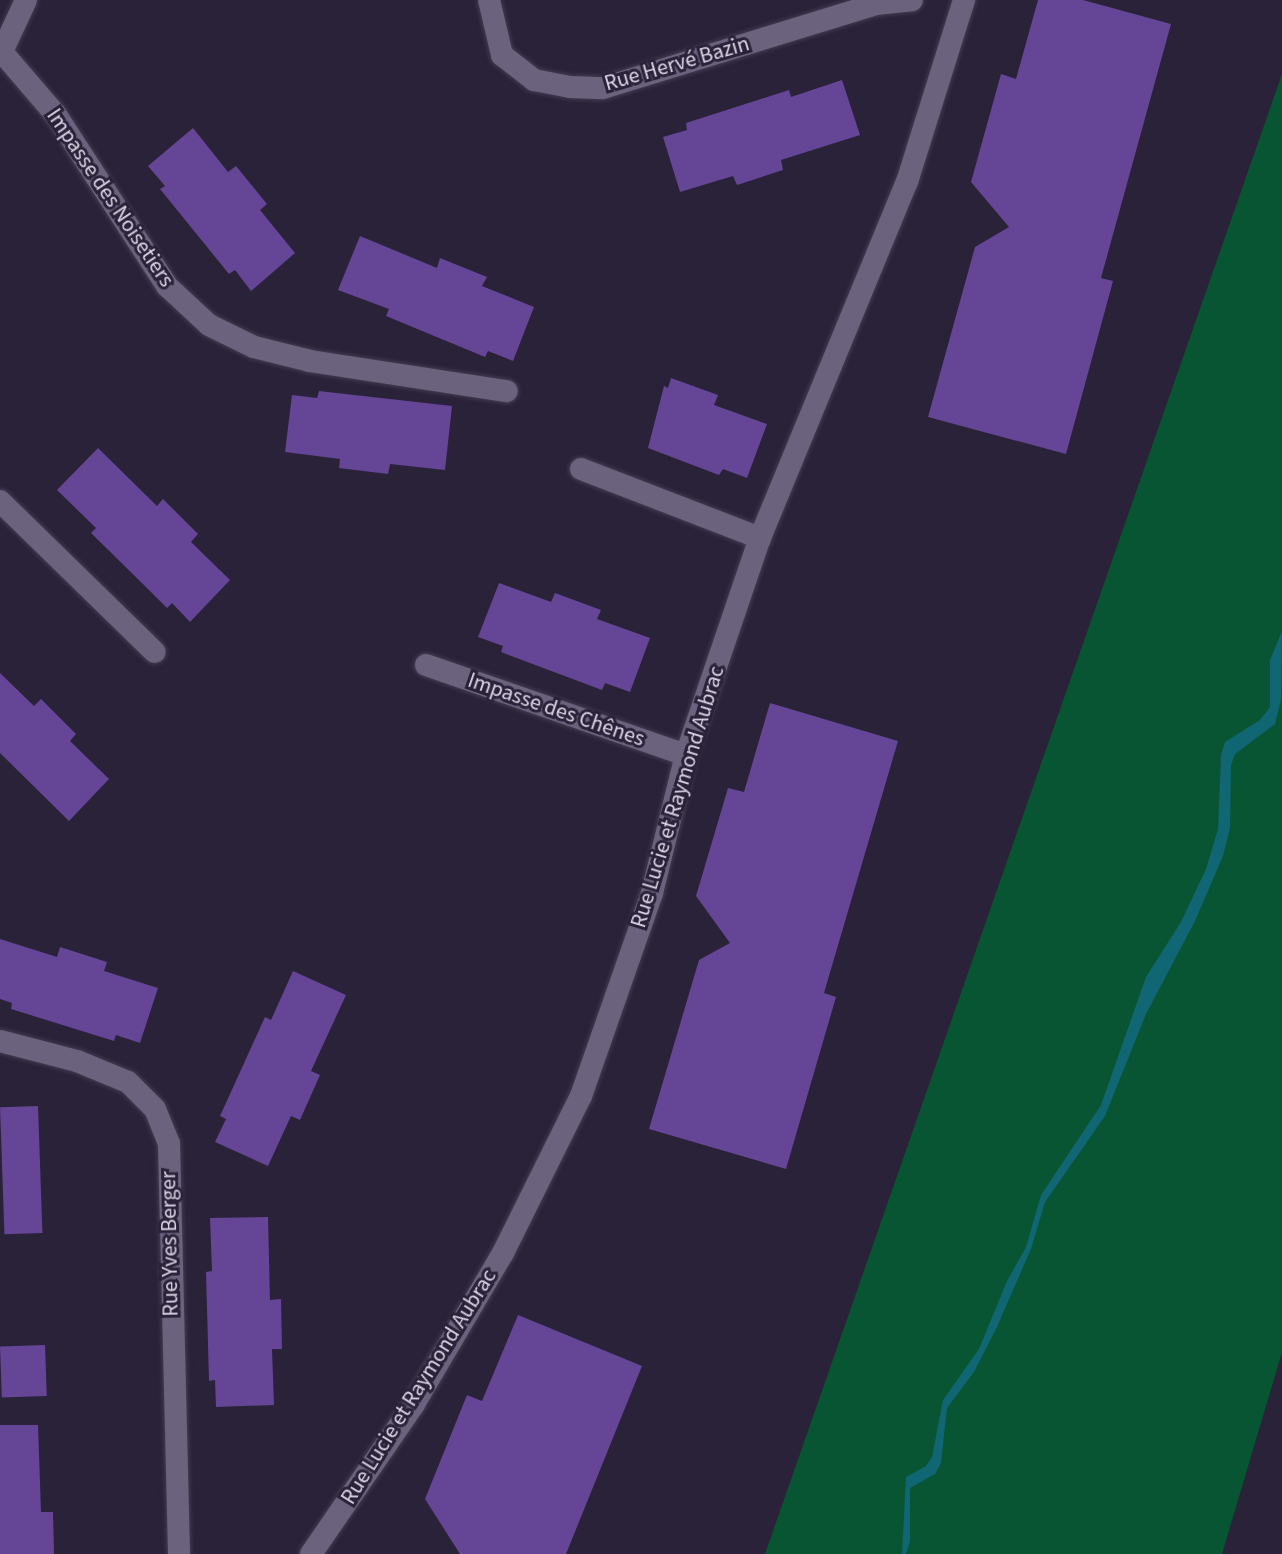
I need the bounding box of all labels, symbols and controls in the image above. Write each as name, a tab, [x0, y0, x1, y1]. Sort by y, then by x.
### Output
street label: Rue Hervé Bazin	[601, 31, 753, 97]
street label: Impasse des Noisetiers	[40, 104, 180, 292]
street label: Rue Lucie et Raymond Aubrac	[626, 663, 730, 931]
street label: Impasse des Chênes	[464, 667, 648, 753]
street label: Rue Yves Berger	[156, 1171, 184, 1317]
street label: Rue Lucie et Raymond Aubrac	[336, 1265, 502, 1509]

